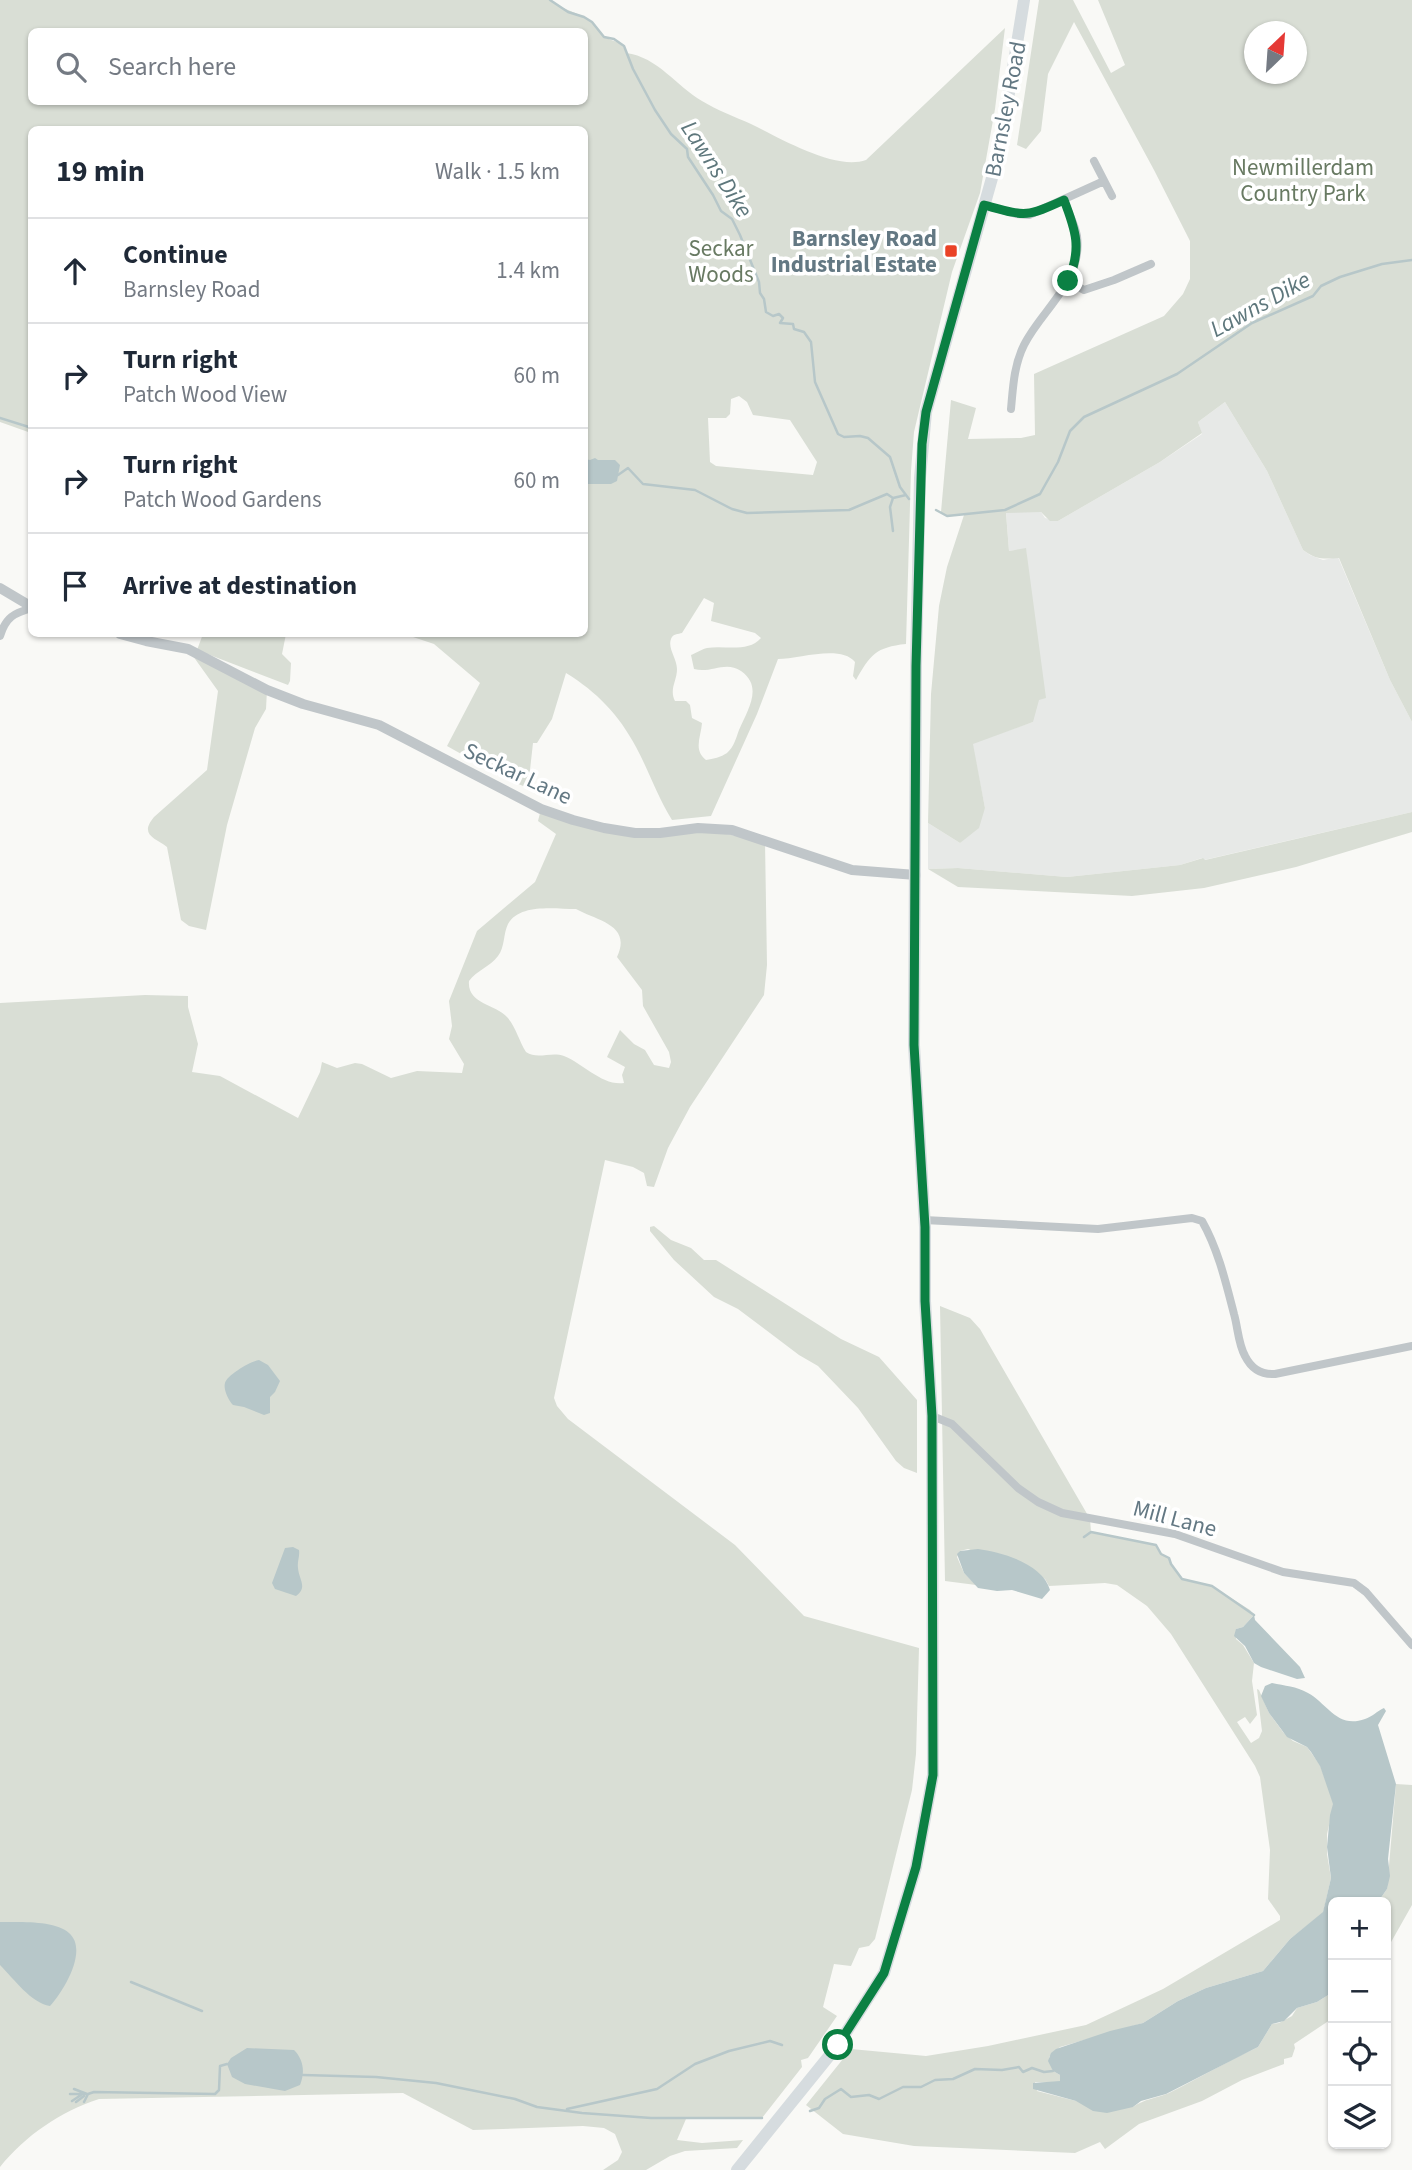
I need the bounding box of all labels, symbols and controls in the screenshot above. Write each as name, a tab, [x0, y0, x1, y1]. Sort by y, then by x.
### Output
north arrow	[1244, 21, 1307, 84]
search box	[28, 28, 588, 105]
street label: Barnsley Road	[976, 38, 1035, 180]
icon: search	[52, 48, 90, 86]
text: Search here	[108, 48, 236, 85]
water label: Lawns Dike	[672, 114, 761, 225]
text: 19 min	[56, 150, 145, 193]
park label: Newmillerdam Country Park	[1232, 151, 1374, 210]
text: Walk · 1.5 km	[435, 155, 560, 188]
place label: Barnsley Road Industrial Estate	[771, 222, 937, 281]
park label: Seckar Woods	[688, 232, 754, 291]
text: Continue	[123, 236, 228, 273]
marker: Barnsley Road Industrial Estate	[943, 243, 959, 259]
icon: ahead	[56, 252, 94, 290]
text: 1.4 km	[496, 254, 560, 287]
water label: Lawns Dike	[1204, 262, 1317, 346]
route end	[1052, 265, 1083, 296]
text: Barnsley Road	[123, 273, 260, 306]
text: Turn right	[123, 341, 238, 378]
icon: right	[56, 357, 94, 395]
text: 60 m	[513, 359, 560, 392]
text: Patch Wood View	[123, 378, 287, 411]
text: Turn right	[123, 446, 238, 483]
icon: right	[56, 462, 94, 500]
text: 60 m	[513, 464, 560, 497]
text: Patch Wood Gardens	[123, 483, 322, 516]
icon: arrive	[56, 567, 94, 605]
text: Arrive at destination	[123, 567, 357, 604]
street label: Seckar Lane	[458, 734, 577, 813]
street label: Mill Lane	[1129, 1491, 1220, 1545]
map controls	[1328, 1897, 1391, 2149]
button: +	[1328, 1897, 1391, 1960]
button: −	[1328, 1960, 1391, 2023]
button: locate	[1328, 2023, 1391, 2086]
route start	[822, 2029, 853, 2060]
button: layers	[1328, 2086, 1391, 2149]

